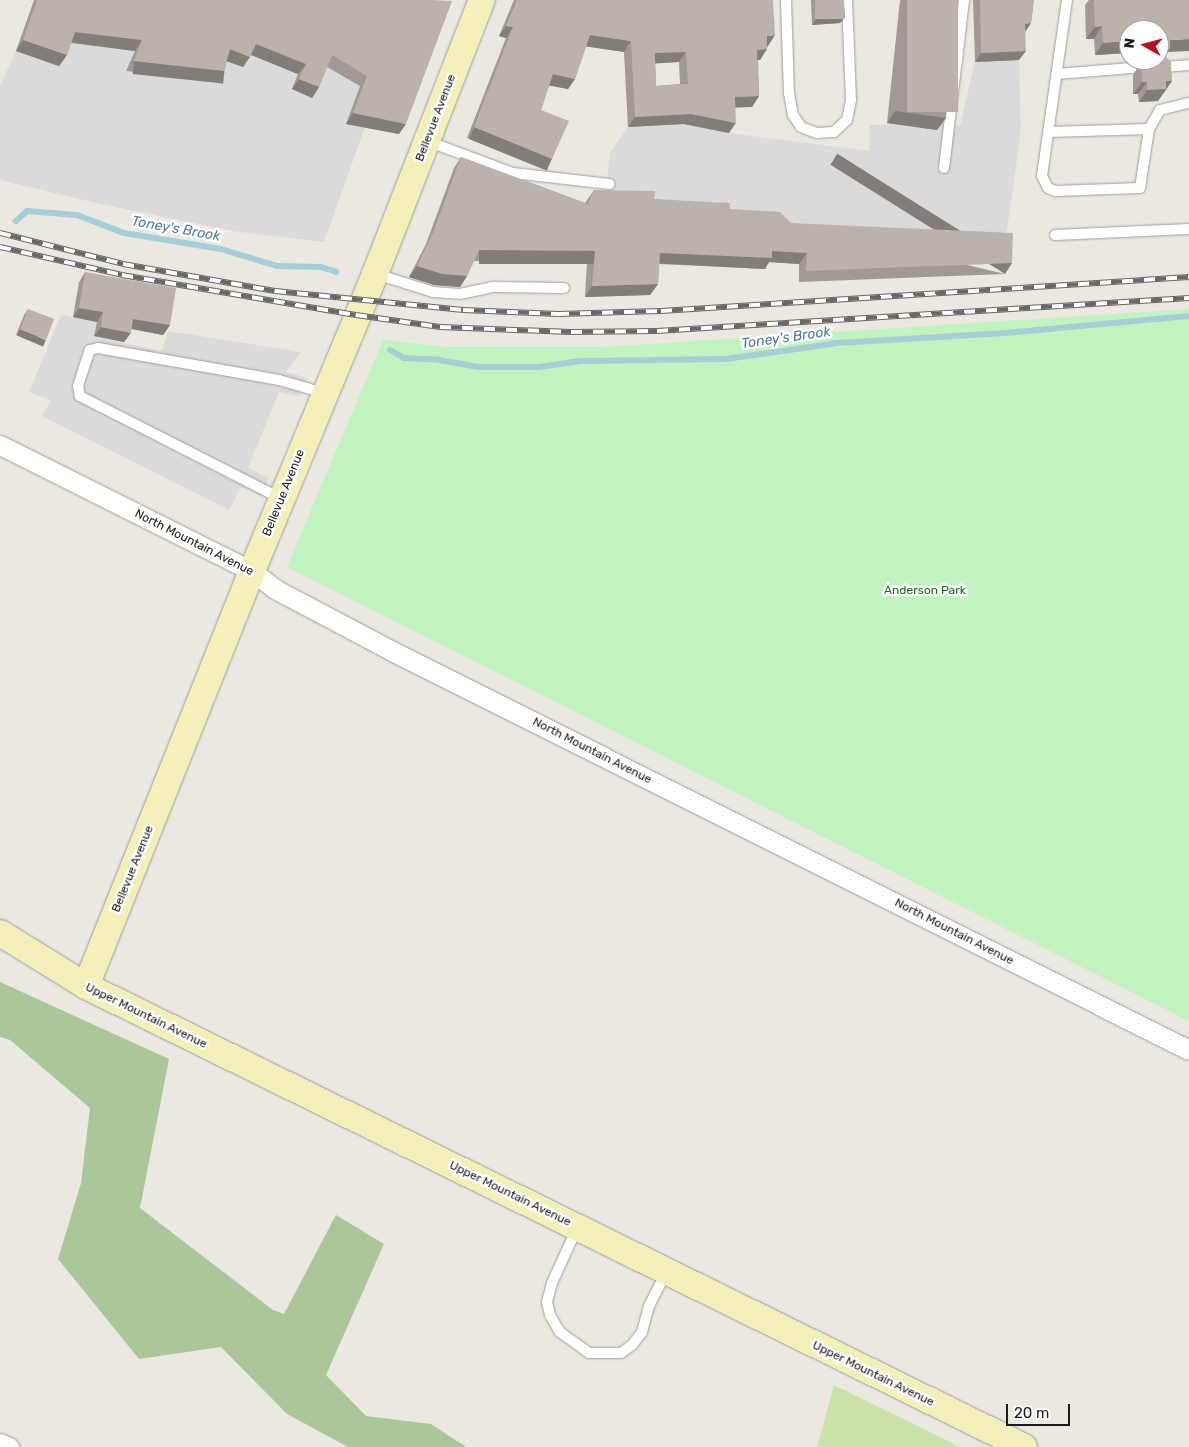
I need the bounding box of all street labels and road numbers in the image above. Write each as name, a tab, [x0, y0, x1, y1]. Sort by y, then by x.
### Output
street label: Bellevue Avenue	[413, 72, 459, 164]
street label: Bellevue Avenue	[260, 447, 308, 539]
street label: North Mountain Avenue	[132, 507, 256, 579]
street label: North Mountain Avenue	[530, 715, 654, 787]
street label: Bellevue Avenue	[109, 823, 157, 915]
street label: North Mountain Avenue	[892, 896, 1016, 968]
street label: Upper Mountain Avenue	[83, 980, 209, 1052]
street label: Upper Mountain Avenue	[447, 1158, 573, 1230]
street label: Upper Mountain Avenue	[810, 1338, 936, 1410]

